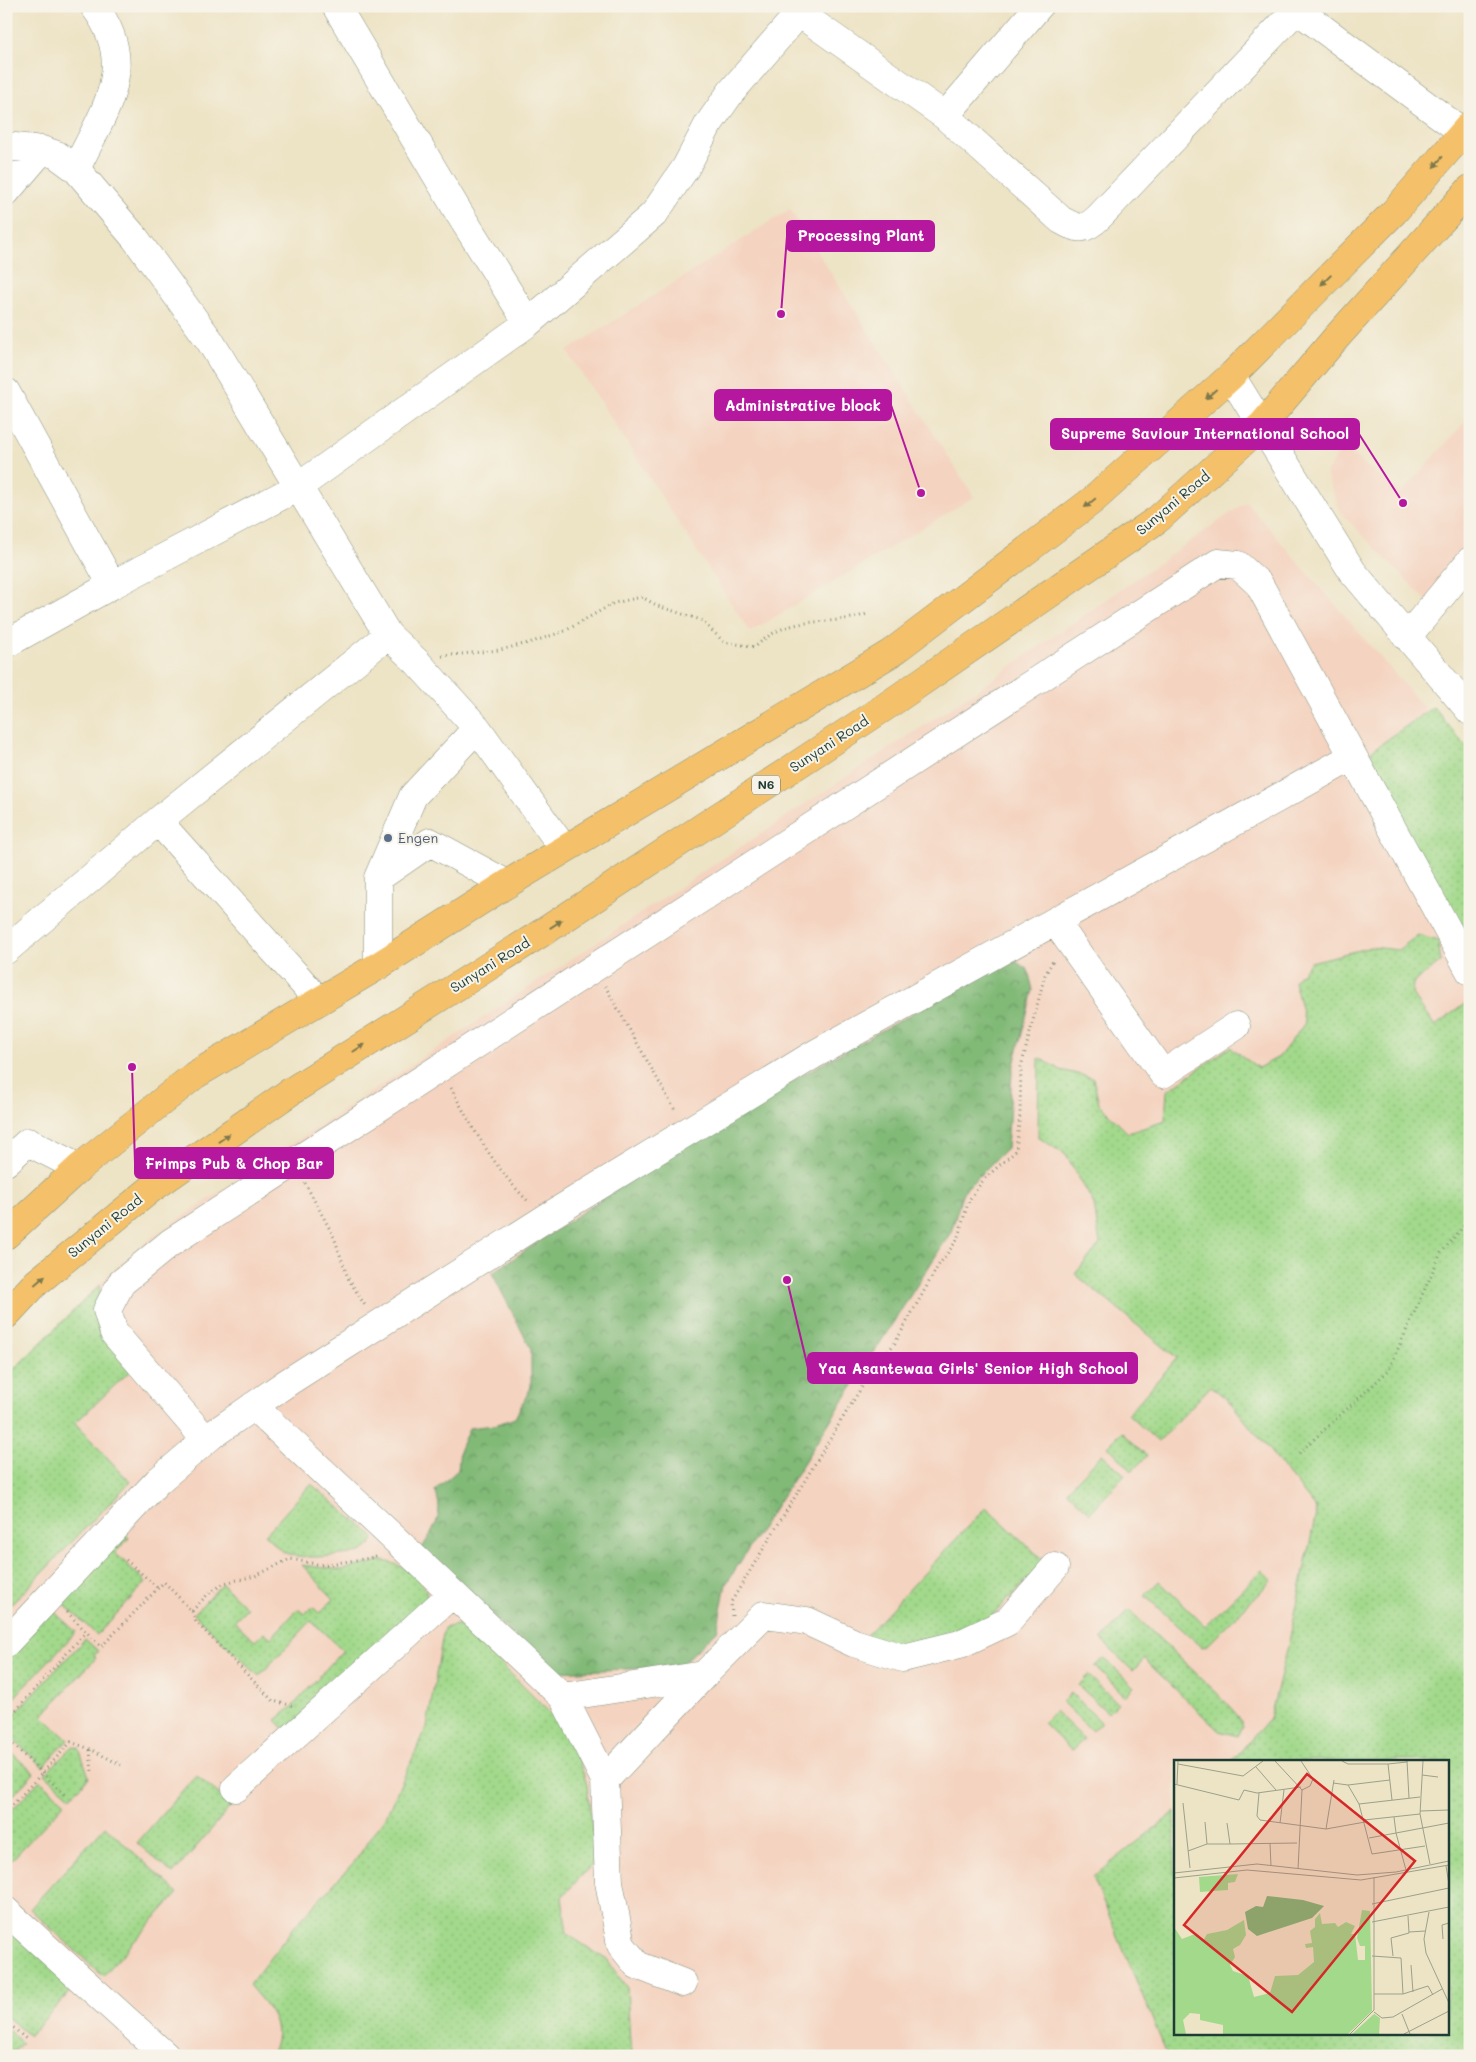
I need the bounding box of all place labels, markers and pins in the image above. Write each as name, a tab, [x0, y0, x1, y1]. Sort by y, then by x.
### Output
callout: Processing Plant	[787, 221, 934, 251]
callout: Administrative block	[715, 390, 891, 420]
callout: Supreme Saviour International School	[1051, 419, 1359, 449]
place label: Engen	[398, 828, 438, 847]
marker: Engen	[382, 832, 394, 844]
callout: Frimps Pub & Chop Bar	[135, 1148, 333, 1178]
callout: Yaa Asantewaa Girls' Senior High School	[808, 1353, 1137, 1383]

